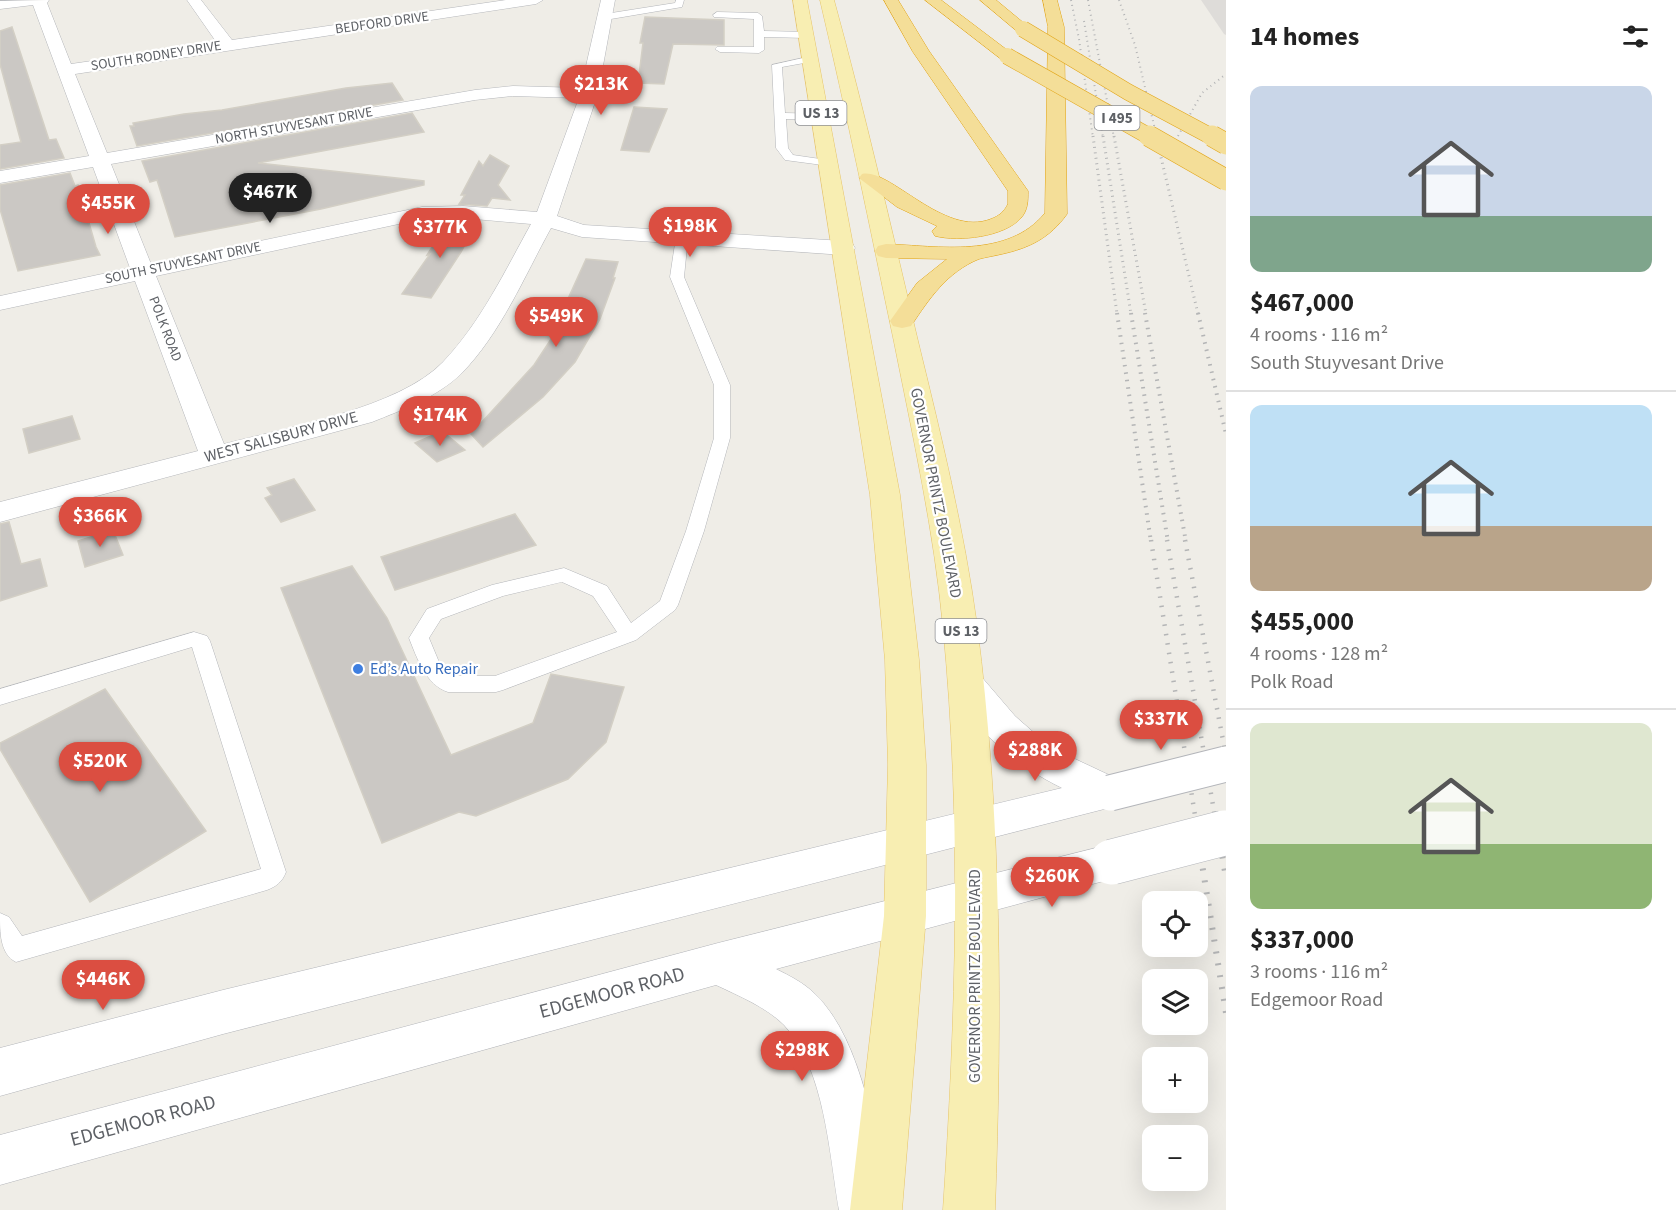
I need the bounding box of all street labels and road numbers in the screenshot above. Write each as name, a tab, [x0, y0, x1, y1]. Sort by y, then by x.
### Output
street label: BEDFORD DRIVE	[334, 7, 430, 39]
street label: SOUTH RODNEY DRIVE	[89, 36, 223, 76]
road number: US 13	[796, 101, 846, 125]
street label: NORTH STUYVESANT DRIVE	[214, 102, 374, 150]
road number: I 495	[1094, 106, 1140, 130]
street label: SOUTH STUYVESANT DRIVE	[103, 237, 263, 289]
street label: POLK ROAD	[143, 294, 187, 364]
street label: GOVERNOR PRINTZ BOULEVARD	[905, 386, 967, 600]
street label: WEST SALISBURY DRIVE	[202, 406, 360, 468]
road number: US 13	[936, 619, 986, 643]
street label: GOVERNOR PRINTZ BOULEVARD	[964, 869, 986, 1083]
street label: EDGEMOOR ROAD	[536, 960, 688, 1026]
street label: EDGEMOOR ROAD	[67, 1088, 219, 1154]

